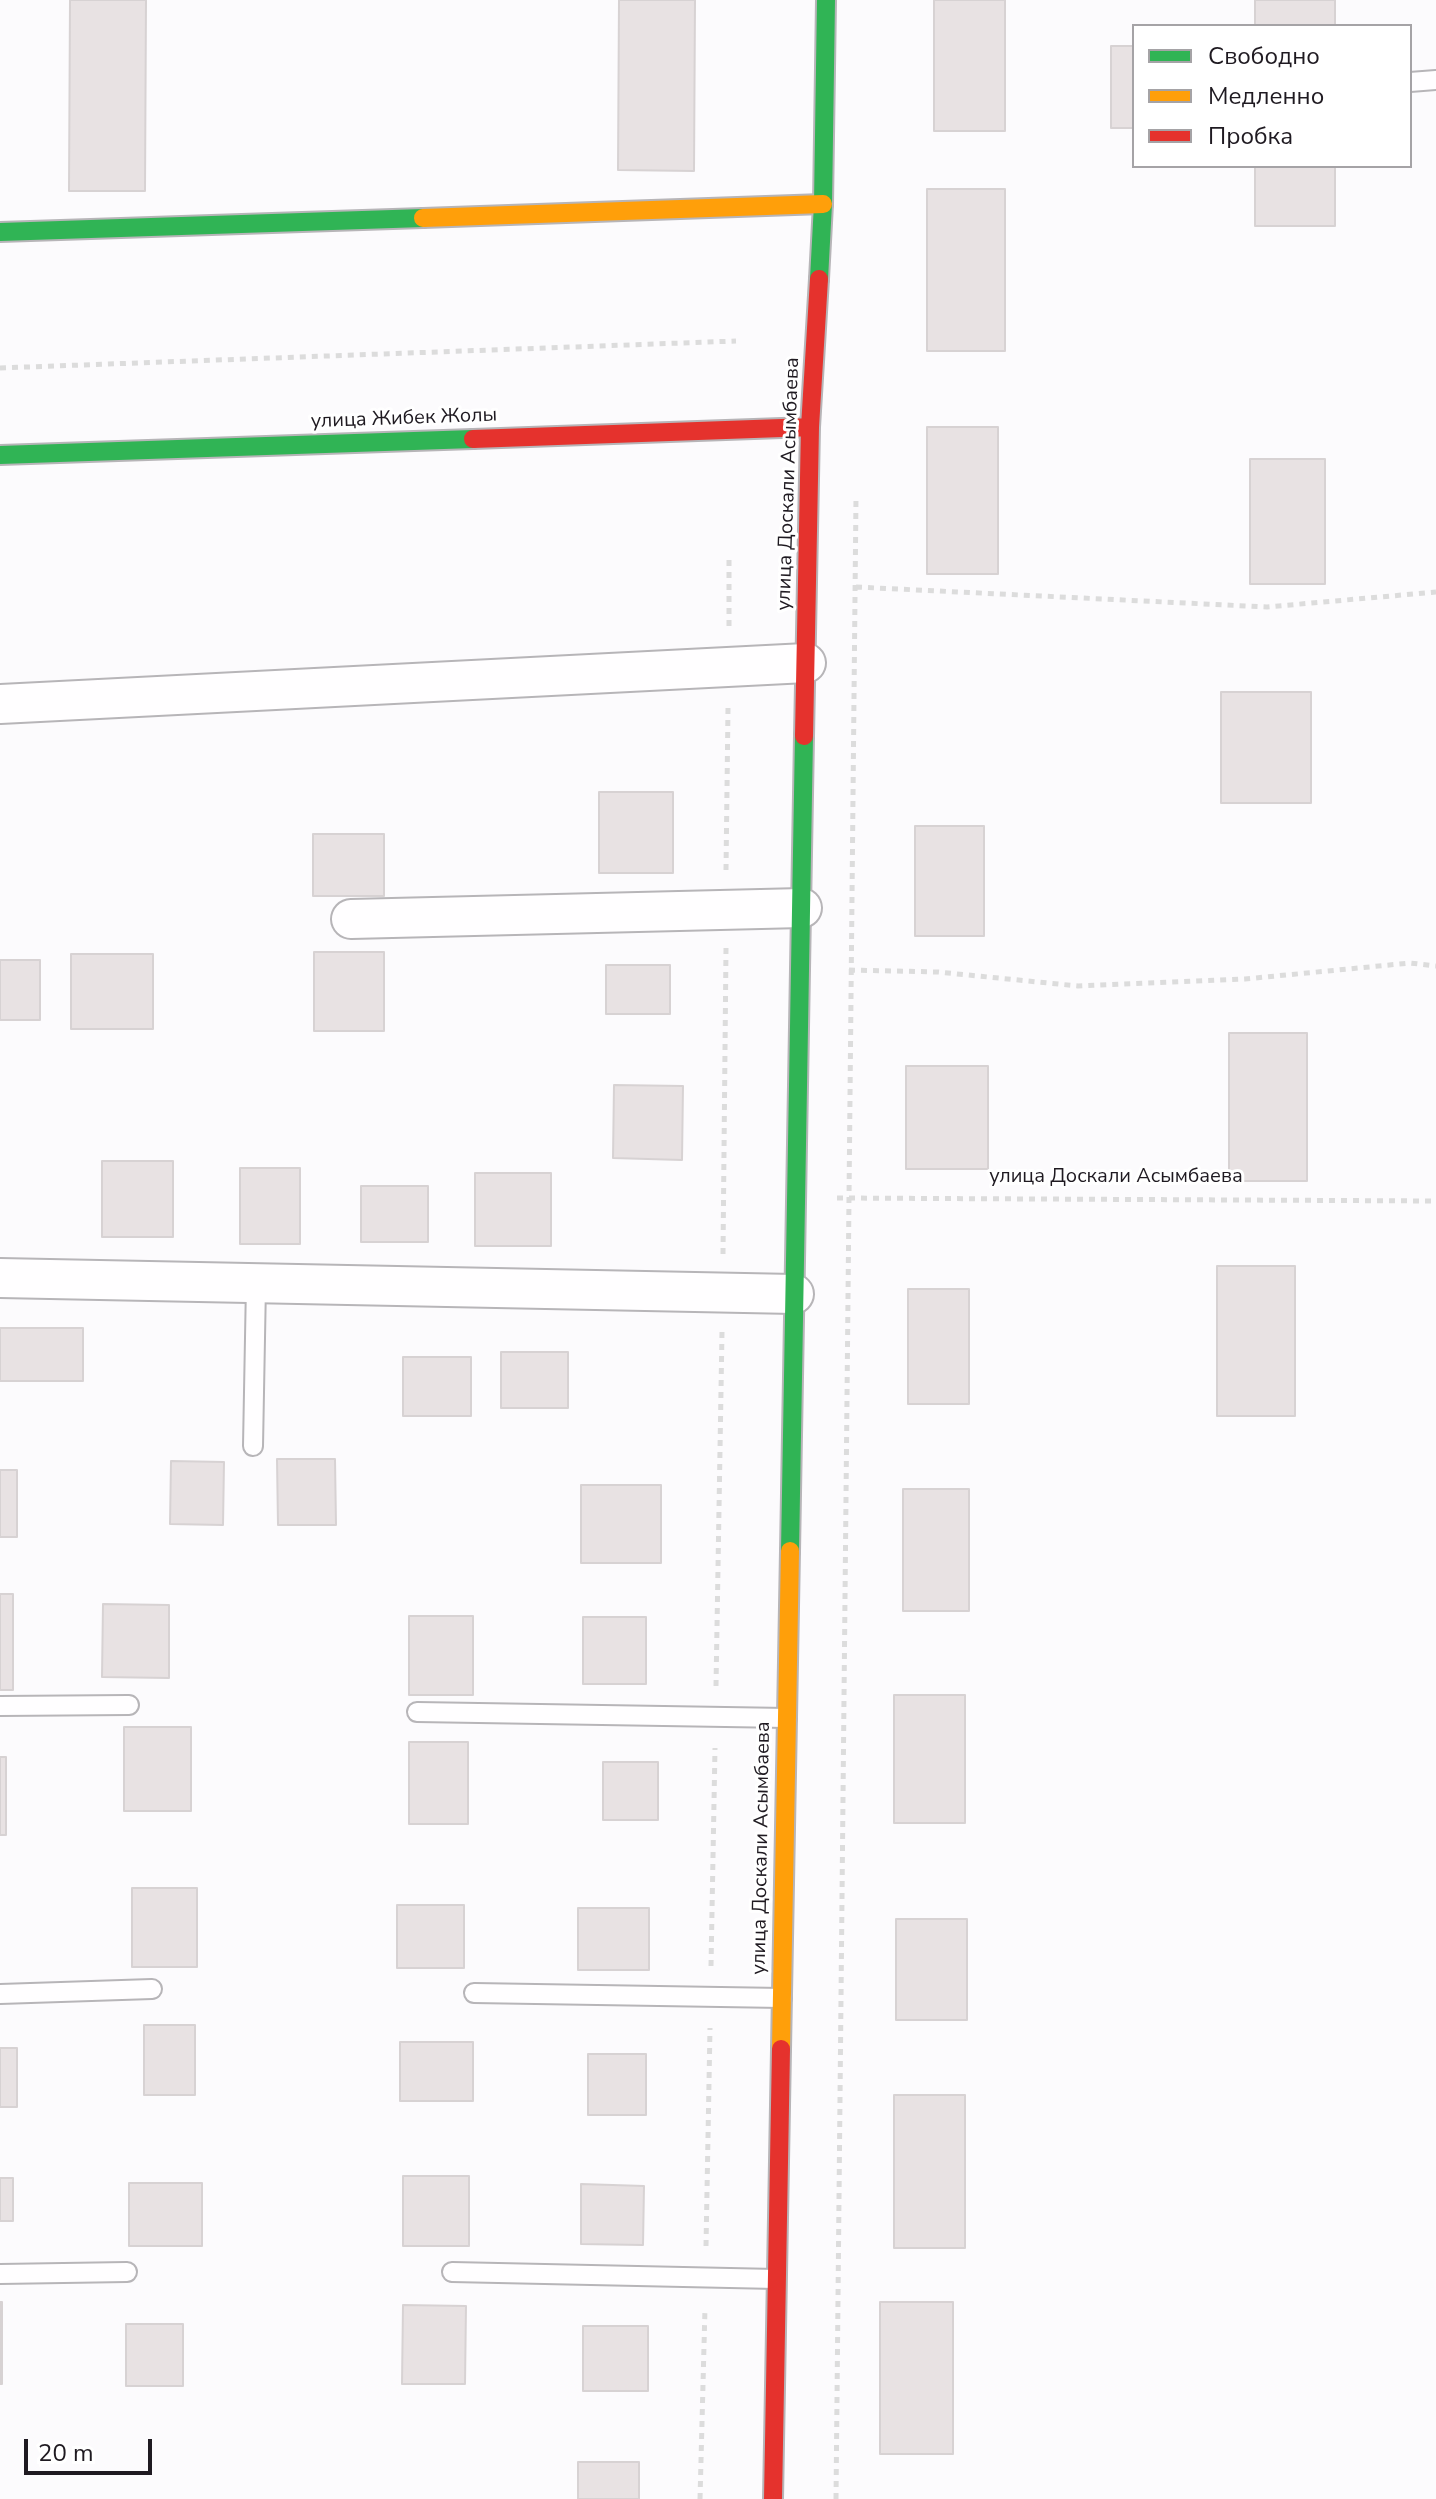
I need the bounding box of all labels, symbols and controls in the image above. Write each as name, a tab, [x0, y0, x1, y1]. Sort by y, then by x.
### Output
legend	[1132, 24, 1412, 168]
text: Свободно	[1208, 40, 1320, 72]
text: Медленно	[1208, 80, 1324, 112]
text: Пробка	[1208, 120, 1293, 152]
street label: улица Доскали Асымбаева	[773, 357, 805, 611]
street label: улица Жибек Жолы	[311, 404, 497, 434]
street label: улица Доскали Асымбаева	[989, 1165, 1243, 1189]
street label: улица Доскали Асымбаева	[748, 1721, 776, 1975]
scale bar	[28, 2423, 156, 2473]
text: 20 m	[38, 2437, 94, 2469]

